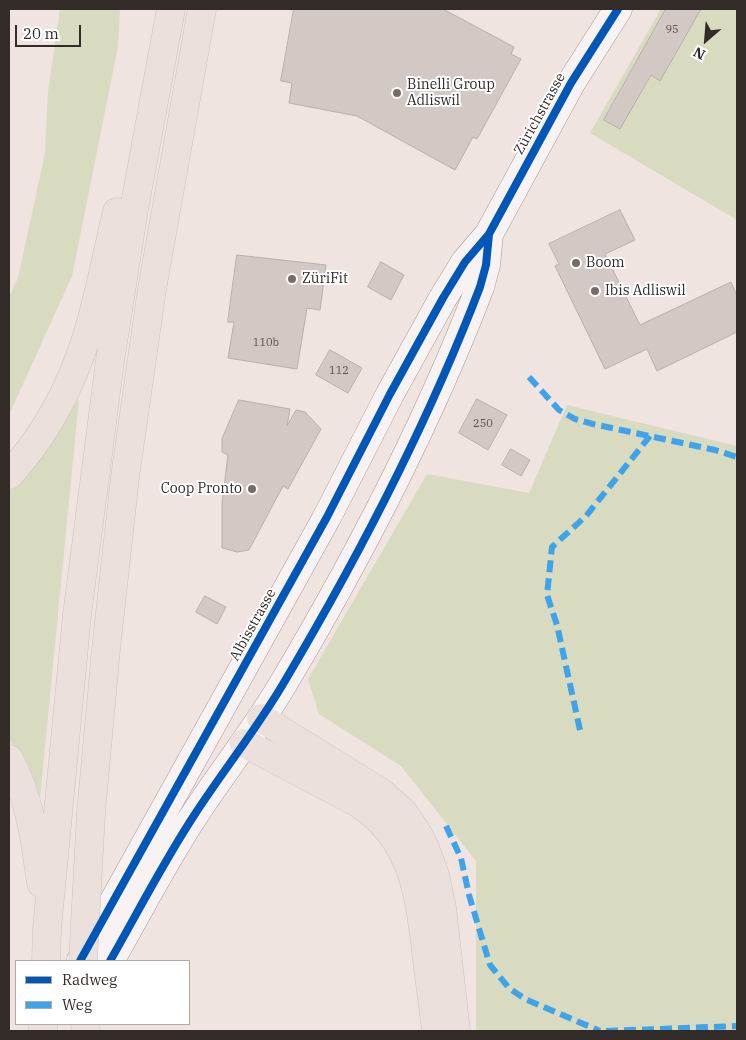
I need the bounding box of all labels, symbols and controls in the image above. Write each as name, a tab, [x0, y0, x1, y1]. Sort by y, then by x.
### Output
scale bar	[18, 15, 84, 47]
north arrow	[681, 15, 731, 65]
house number: 95	[665, 23, 679, 37]
text: 20 m	[23, 24, 59, 43]
text: N	[690, 43, 708, 64]
street label: Zürichstrasse	[511, 70, 569, 158]
place label: Binelli Group Adliswil	[407, 77, 495, 110]
marker: Binelli Group Adliswil	[391, 87, 403, 99]
place label: Boom	[586, 255, 625, 271]
marker: Boom	[570, 257, 582, 269]
place label: ZüriFit	[302, 271, 348, 287]
marker: ZüriFit	[286, 273, 298, 285]
place label: Ibis Adliswil	[605, 283, 686, 299]
marker: Ibis Adliswil	[589, 285, 601, 297]
house number: 110b	[253, 336, 279, 350]
house number: 112	[329, 364, 349, 378]
house number: 250	[473, 417, 493, 431]
place label: Coop Pronto	[161, 481, 242, 497]
marker: Coop Pronto	[246, 483, 258, 495]
street label: Albisstrasse	[226, 586, 280, 664]
legend	[15, 960, 190, 1025]
text: Radweg	[62, 970, 117, 989]
text: Weg	[62, 995, 92, 1014]

